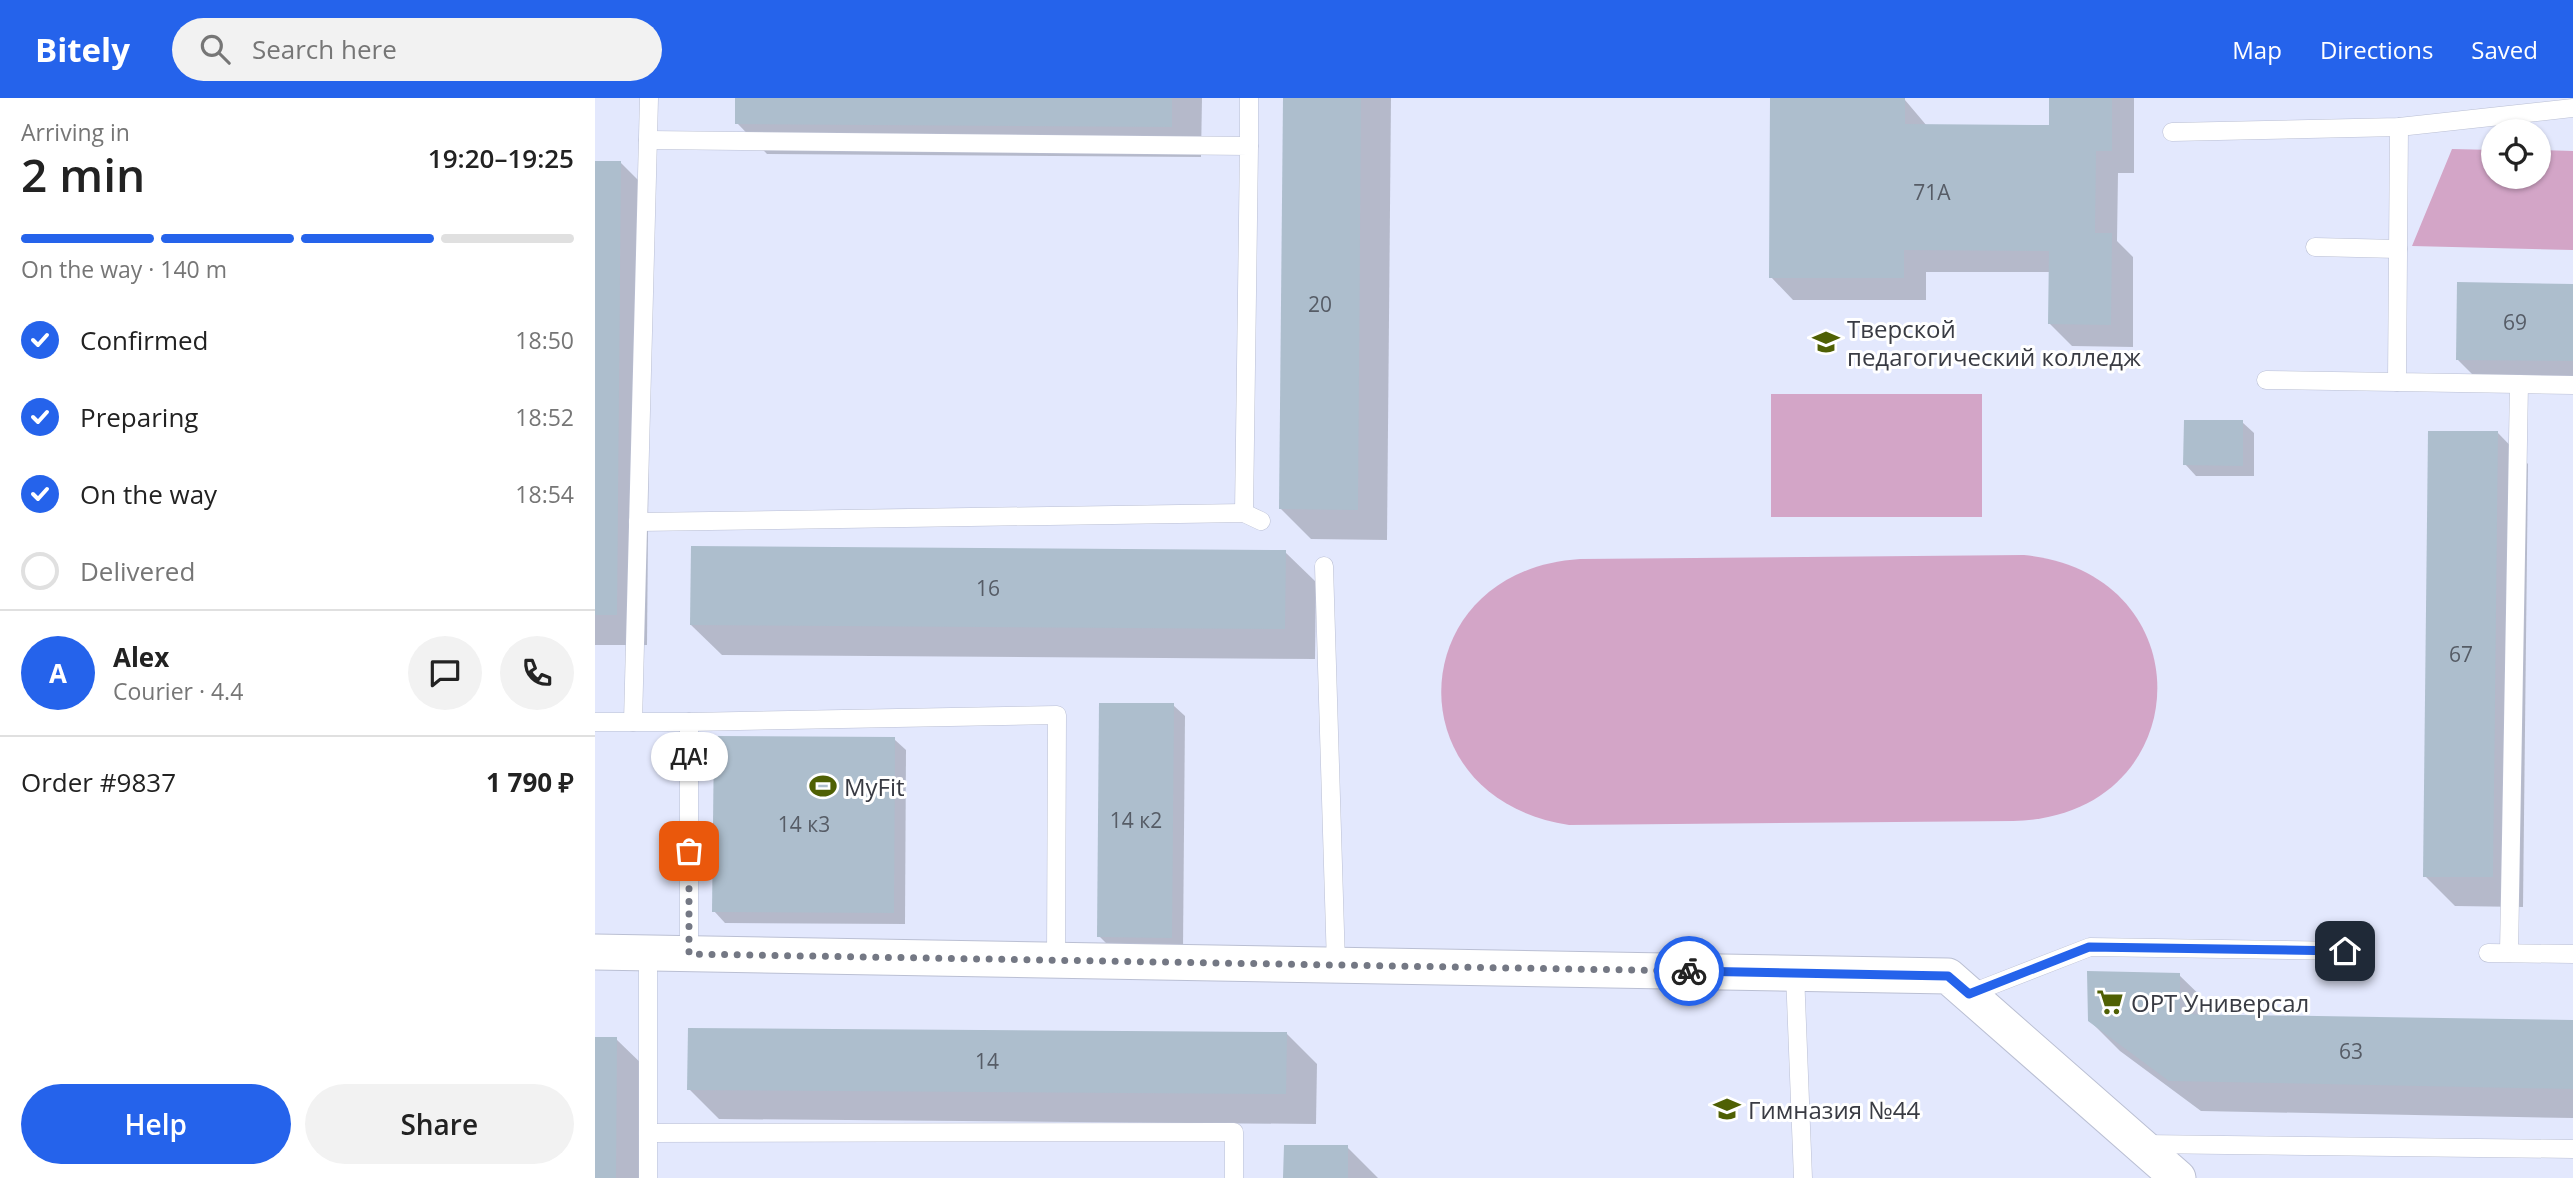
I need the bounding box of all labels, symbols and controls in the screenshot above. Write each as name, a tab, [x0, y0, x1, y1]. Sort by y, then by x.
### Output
search box	[172, 18, 662, 81]
text: Bitely	[35, 27, 130, 72]
icon: search	[196, 30, 234, 68]
text: Search here	[252, 31, 397, 67]
text: Map	[2232, 33, 2282, 66]
text: Directions	[2320, 33, 2433, 66]
text: Saved	[2471, 33, 2538, 66]
text: Arriving in	[21, 116, 130, 148]
map controls	[2481, 119, 2551, 189]
button: locate	[2481, 119, 2551, 189]
text: 19:20–19:25	[428, 140, 574, 176]
text: 2 min	[21, 143, 145, 205]
house number: 71А	[1913, 178, 1951, 206]
text: On the way · 140 m	[21, 253, 227, 285]
house number: 20	[1308, 290, 1332, 318]
house number: 69	[2503, 308, 2527, 336]
place label: Тверской педагогический колледж	[1847, 312, 2141, 373]
icon: check	[21, 321, 59, 359]
text: Confirmed	[80, 322, 208, 358]
text: 18:50	[515, 324, 574, 356]
school or university icon: Тверской педагогический колледж	[1811, 327, 1841, 357]
icon: check	[21, 398, 59, 436]
text: Preparing	[80, 399, 198, 435]
text: 18:52	[515, 401, 574, 433]
icon: check	[21, 475, 59, 513]
text: On the way	[80, 476, 217, 512]
text: 18:54	[515, 478, 574, 510]
text: Delivered	[80, 553, 195, 589]
house number: 16	[976, 574, 1000, 602]
button: chat	[408, 636, 482, 710]
button: phone	[500, 636, 574, 710]
text: Alex	[113, 639, 169, 675]
house number: 67	[2449, 640, 2473, 668]
text: A	[49, 655, 67, 691]
text: Courier · 4.4	[113, 675, 243, 707]
callout: ДА!	[651, 732, 727, 781]
text: ДА!	[670, 740, 709, 772]
text: Order #9837	[21, 764, 176, 800]
text: 1 790 ₽	[486, 764, 574, 800]
place label: MyFit	[844, 770, 905, 803]
sports icon: MyFit	[808, 771, 838, 801]
house number: 14 к2	[1110, 806, 1162, 834]
house number: 14 к3	[778, 810, 830, 838]
pin	[659, 821, 719, 881]
icon: bag	[670, 832, 708, 870]
pin	[2315, 921, 2375, 981]
icon: home	[2326, 932, 2364, 970]
courier	[1654, 936, 1724, 1006]
icon: bike	[1670, 952, 1708, 990]
place label: ОРТ Универсал	[2131, 986, 2309, 1019]
supermarket icon: ОРТ Универсал	[2095, 987, 2125, 1017]
house number: 63	[2339, 1037, 2363, 1065]
house number: 14	[975, 1047, 999, 1075]
button: Help	[21, 1084, 291, 1164]
button: Share	[305, 1084, 574, 1164]
place label: Гимназия №44	[1748, 1093, 1920, 1126]
school or university icon: Гимназия №44	[1712, 1094, 1742, 1124]

